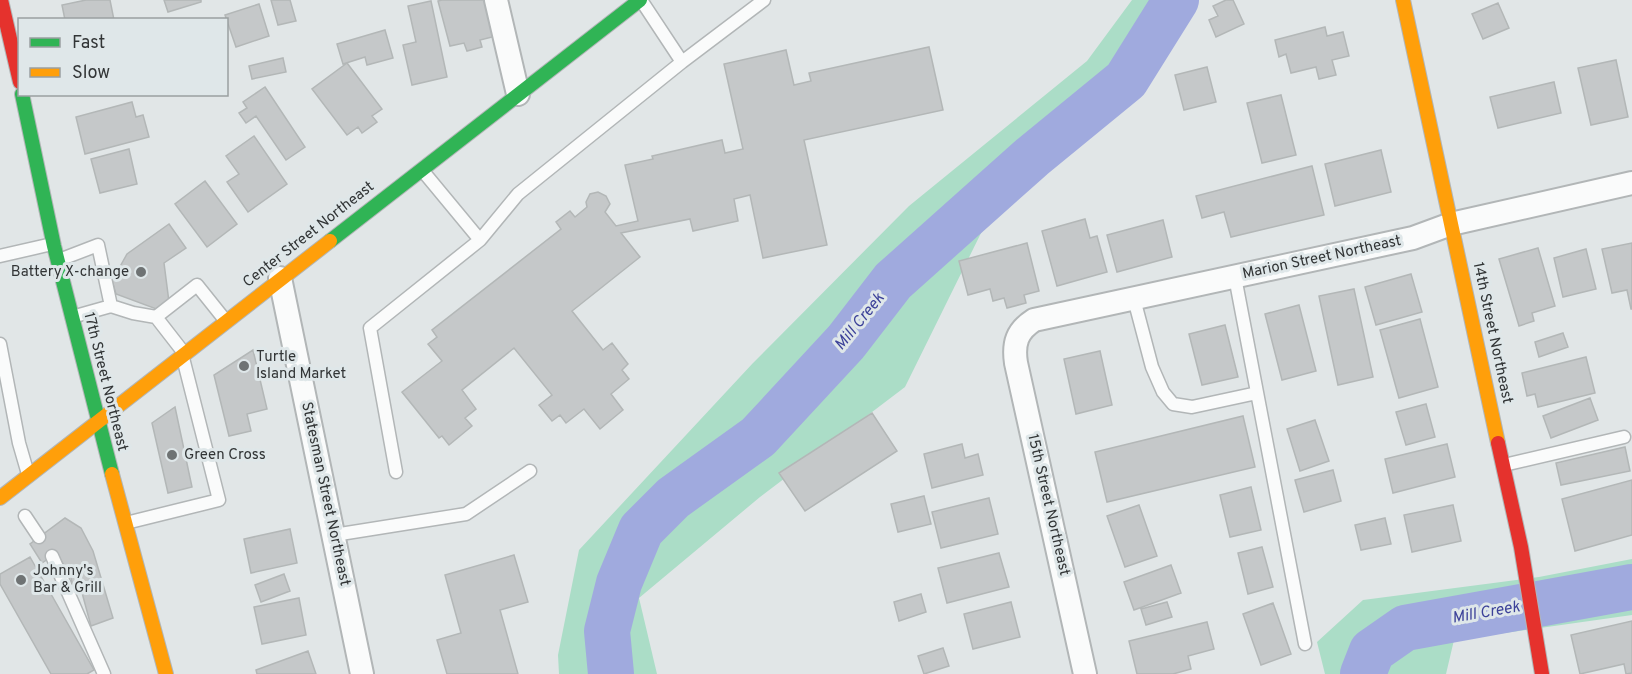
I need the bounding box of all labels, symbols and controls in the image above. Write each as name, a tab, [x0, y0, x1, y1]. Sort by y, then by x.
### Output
legend	[18, 18, 228, 96]
text: Fast	[72, 32, 105, 55]
text: Slow	[72, 62, 110, 85]
street label: Center Street Northeast	[239, 178, 379, 292]
street label: Marion Street Northeast	[1241, 232, 1403, 284]
street label: 14th Street Northeast	[1468, 260, 1516, 406]
place label: Battery X-change	[11, 263, 129, 282]
marker: Battery X-change	[134, 265, 148, 279]
water label: Mill Creek	[831, 288, 890, 355]
street label: 17th Street Northeast	[79, 311, 131, 453]
place label: Turtle Island Market	[256, 348, 346, 384]
marker: Turtle Island Market	[237, 359, 251, 373]
street label: Statesman Street Northeast	[296, 400, 354, 588]
street label: 15th Street Northeast	[1022, 432, 1074, 578]
place label: Green Cross	[184, 446, 266, 465]
marker: Green Cross	[165, 448, 179, 462]
place label: Johnny's Bar & Grill	[33, 562, 102, 598]
marker: Johnny's Bar & Grill	[14, 573, 28, 587]
water label: Mill Creek	[1451, 597, 1522, 629]

